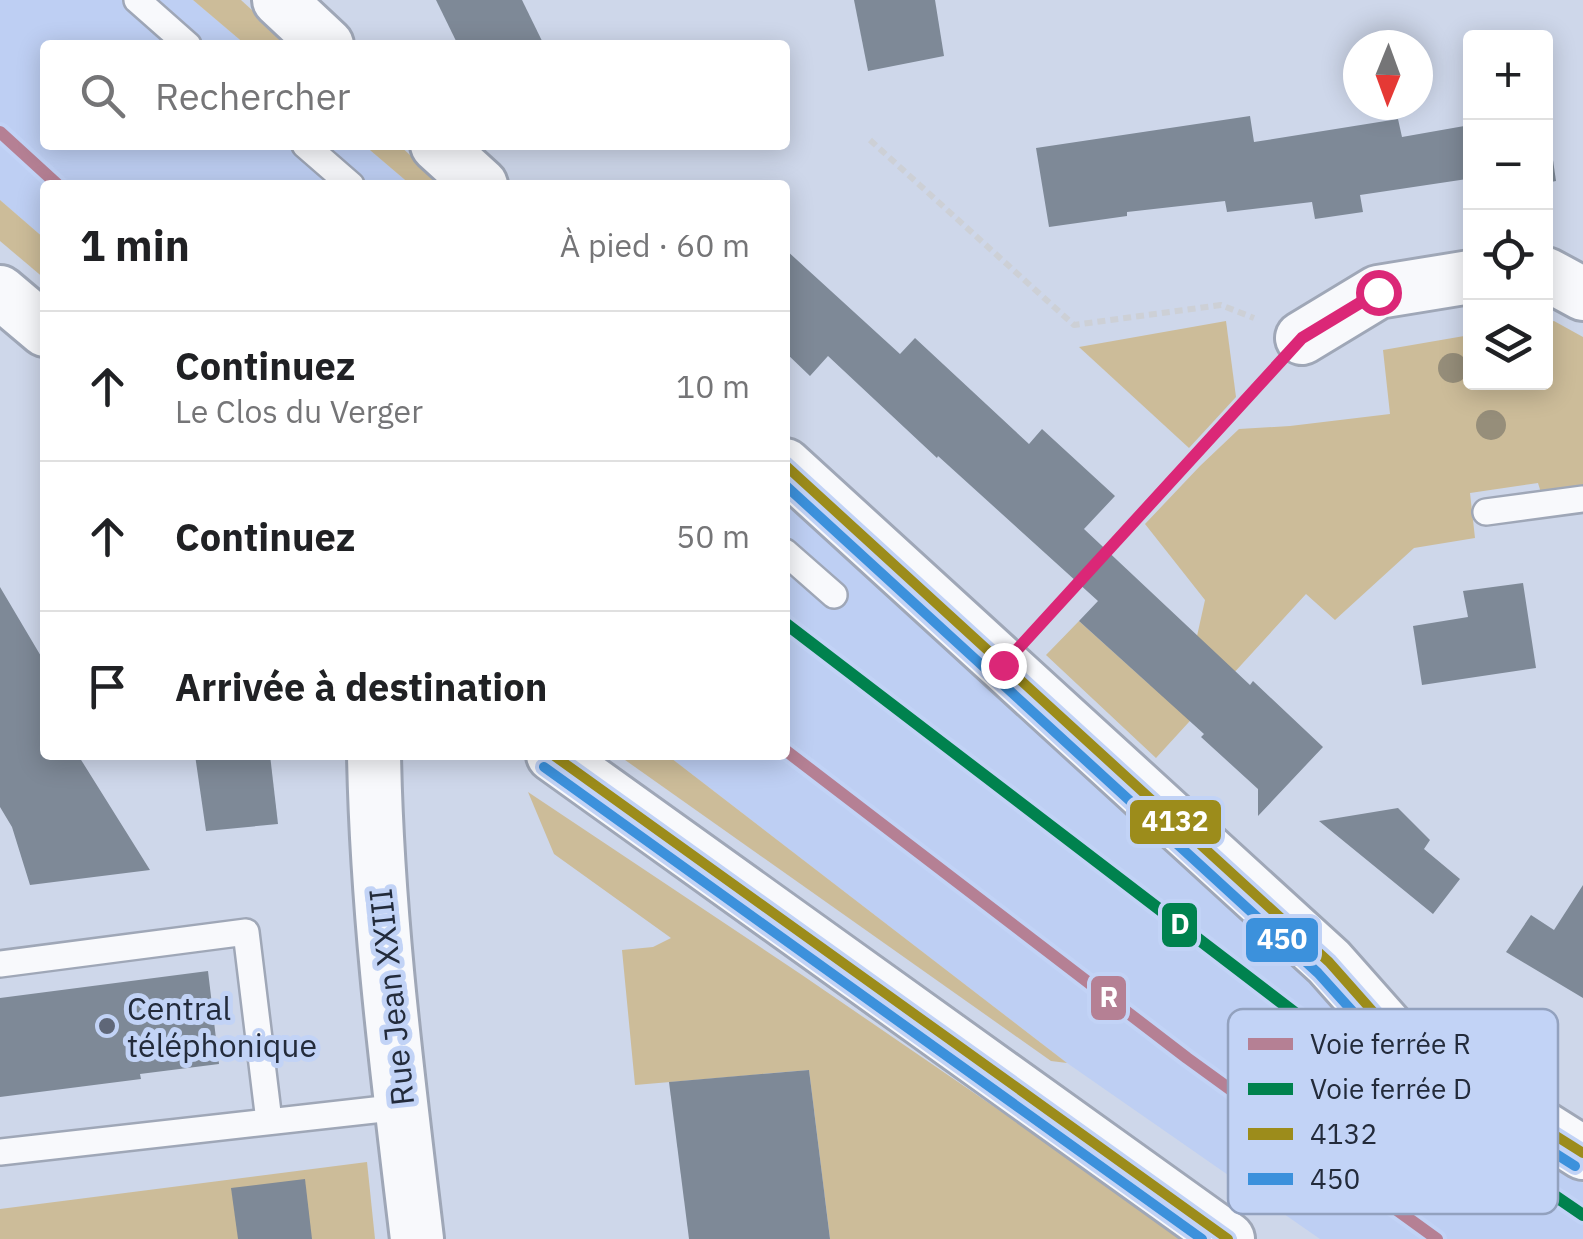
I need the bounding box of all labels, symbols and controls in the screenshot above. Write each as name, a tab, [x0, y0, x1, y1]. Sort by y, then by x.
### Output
north arrow	[1343, 30, 1433, 120]
map controls	[1463, 30, 1553, 390]
button: +	[1463, 30, 1553, 120]
search box	[40, 40, 790, 150]
icon: search	[75, 68, 130, 123]
text: Rechercher	[155, 71, 350, 120]
button: −	[1463, 120, 1553, 210]
button: locate	[1463, 210, 1553, 300]
text: 1 min	[80, 218, 190, 273]
text: À pied · 60 m	[560, 224, 750, 266]
route start	[1356, 270, 1402, 316]
button: layers	[1463, 300, 1553, 390]
text: Continuez	[175, 341, 355, 390]
icon: ahead	[80, 359, 135, 414]
text: 10 m	[676, 365, 750, 407]
text: Le Clos du Verger	[175, 390, 423, 432]
icon: ahead	[80, 509, 135, 564]
text: Continuez	[175, 512, 355, 561]
text: 50 m	[676, 515, 750, 557]
route end	[981, 643, 1027, 689]
icon: arrive	[80, 659, 135, 714]
text: Arrivée à destination	[175, 662, 547, 711]
line badge: 4132	[1128, 798, 1223, 846]
text: 4132	[1141, 802, 1209, 839]
street label: Rue Jean XXIII	[359, 886, 423, 1108]
line badge: D	[1160, 901, 1199, 949]
text: D	[1170, 905, 1190, 942]
line badge: 450	[1244, 916, 1320, 964]
text: 450	[1257, 920, 1307, 957]
line badge: R	[1089, 974, 1128, 1022]
text: R	[1100, 978, 1118, 1015]
place label: Central téléphonique	[127, 987, 317, 1066]
legend	[1228, 1009, 1558, 1214]
marker: Central téléphonique	[96, 1015, 118, 1037]
text: Voie ferrée R	[1310, 1025, 1471, 1062]
text: Voie ferrée D	[1310, 1070, 1472, 1107]
text: 4132	[1310, 1115, 1377, 1152]
text: 450	[1310, 1160, 1360, 1197]

